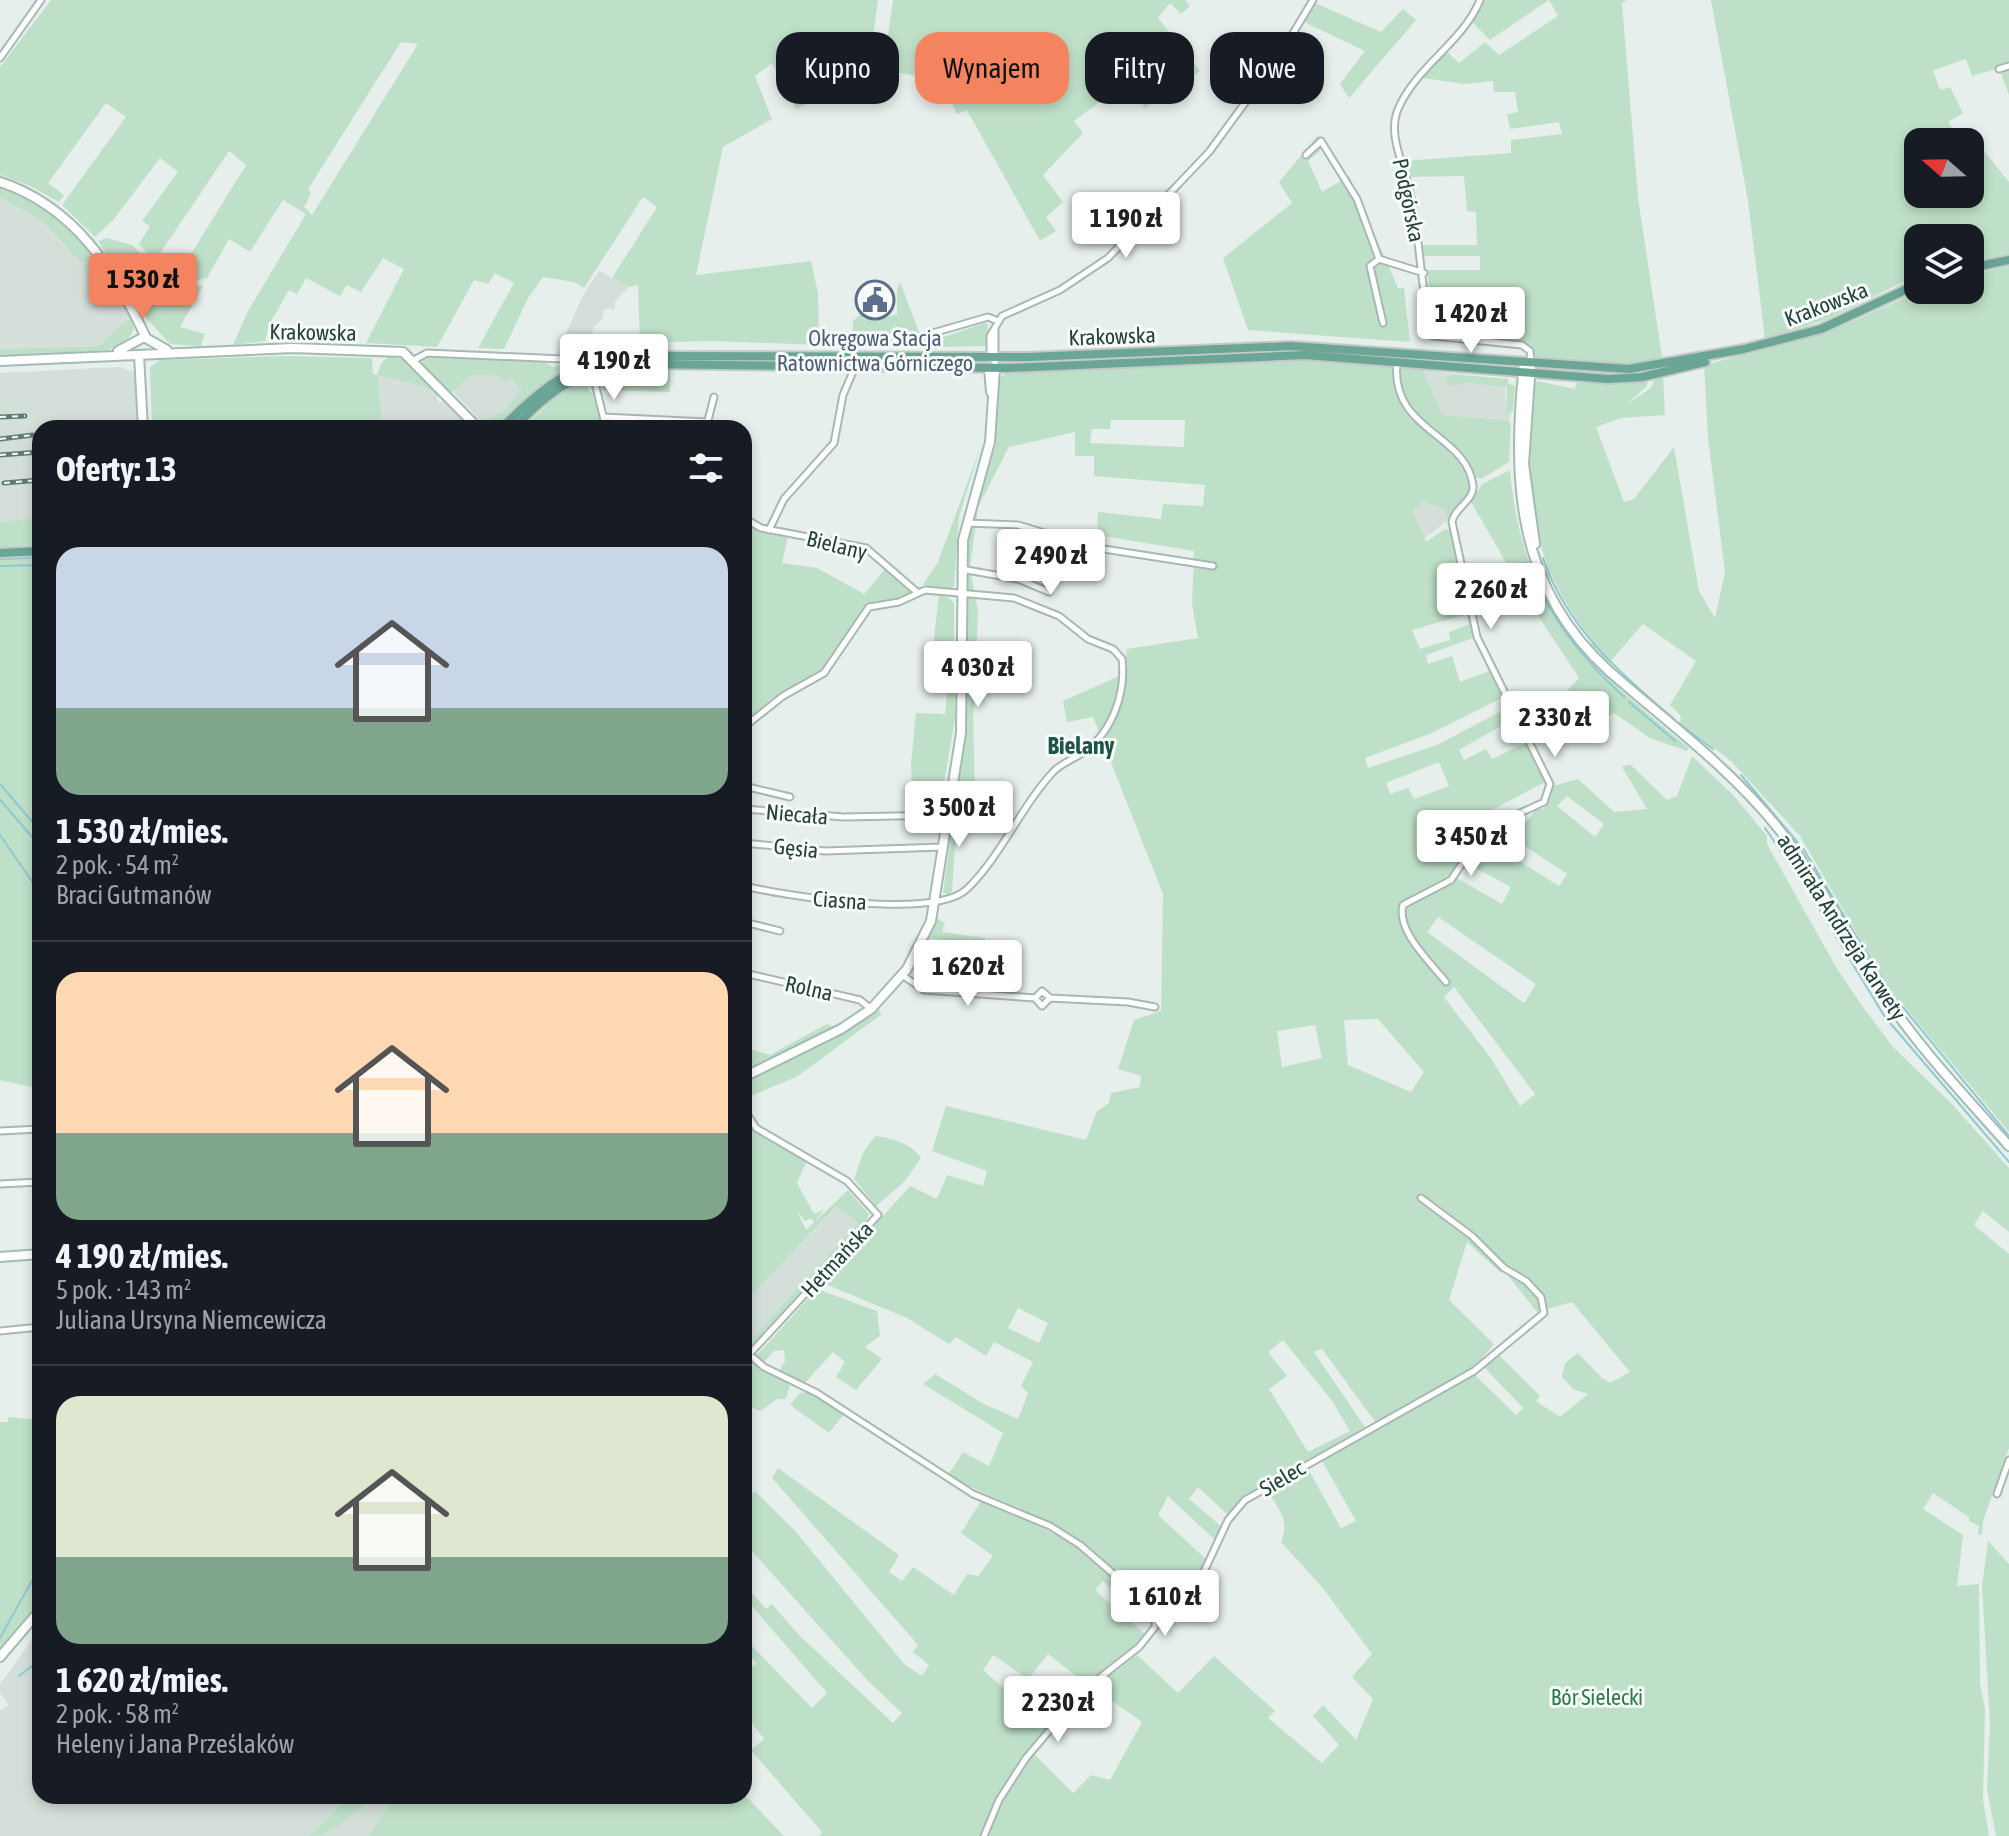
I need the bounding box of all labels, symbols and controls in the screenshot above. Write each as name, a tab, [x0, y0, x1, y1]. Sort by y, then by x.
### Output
chip: Kupno	[776, 32, 899, 104]
chip: Wynajem	[915, 32, 1069, 104]
chip: Filtry	[1085, 32, 1194, 104]
chip: Nowe	[1210, 32, 1324, 104]
north arrow	[1904, 128, 1984, 208]
map controls	[1904, 128, 1984, 304]
street label: Podgórska	[1387, 156, 1431, 244]
pin: 1 190 zł	[1043, 192, 1209, 260]
text: 1 190 zł	[1090, 203, 1162, 233]
button: layers	[1904, 224, 1984, 304]
pin: 1 530 zł	[60, 253, 226, 321]
text: 1 530 zł	[107, 264, 179, 294]
street label: Krakowska	[1781, 276, 1871, 332]
public building icon: Okręgowa Stacja Ratownictwa Górniczego	[854, 279, 896, 321]
pin: 1 420 zł	[1388, 287, 1554, 355]
text: 1 420 zł	[1435, 298, 1507, 328]
street label: Krakowska	[269, 318, 357, 346]
street label: Krakowska	[1068, 321, 1156, 351]
place label: Okręgowa Stacja Ratownictwa Górniczego	[777, 325, 973, 376]
pin: 4 190 zł	[531, 334, 697, 402]
text: 4 190 zł	[578, 345, 650, 375]
icon: filters	[684, 446, 728, 490]
text: Oferty: 13	[56, 449, 177, 488]
street label: Bielany	[804, 525, 870, 565]
pin: 2 490 zł	[968, 529, 1134, 597]
text: 2 490 zł	[1015, 540, 1087, 570]
pin: 2 260 zł	[1408, 563, 1574, 631]
text: 2 260 zł	[1455, 574, 1527, 604]
icon: home	[320, 599, 464, 743]
pin: 4 030 zł	[895, 641, 1061, 709]
text: 4 030 zł	[942, 652, 1014, 682]
pin: 2 330 zł	[1472, 691, 1638, 759]
text: 2 330 zł	[1519, 702, 1591, 732]
district label: Bielany	[1048, 732, 1115, 759]
pin: 3 500 zł	[876, 781, 1042, 849]
text: 3 500 zł	[923, 792, 995, 822]
street label: Niecała	[765, 798, 829, 830]
pin: 3 450 zł	[1388, 810, 1554, 878]
text: 1 530 zł/mies.	[56, 811, 228, 850]
text: 3 450 zł	[1435, 821, 1507, 851]
street label: admirała Andrzeja Karwety	[1772, 829, 1912, 1025]
street label: Gęsia	[772, 833, 820, 863]
text: 2 pok. · 54 m²	[56, 850, 179, 880]
text: Braci Gutmanów	[56, 880, 211, 910]
street label: Ciasna	[812, 885, 868, 915]
pin: 1 620 zł	[885, 940, 1051, 1008]
text: 1 620 zł	[932, 951, 1004, 981]
street label: Rolna	[783, 970, 835, 1006]
icon: home	[320, 1024, 464, 1168]
street label: Hetmańska	[796, 1216, 878, 1302]
text: 4 190 zł/mies.	[56, 1236, 228, 1275]
text: 5 pok. · 143 m²	[56, 1275, 191, 1305]
text: Juliana Ursyna Niemcewicza	[56, 1305, 327, 1335]
icon: home	[320, 1448, 464, 1592]
street label: Sielec	[1255, 1454, 1310, 1501]
pin: 1 610 zł	[1082, 1570, 1248, 1638]
text: 1 610 zł	[1129, 1581, 1201, 1611]
text: 1 620 zł/mies.	[56, 1660, 228, 1699]
pin: 2 230 zł	[975, 1676, 1141, 1744]
park label: Bór Sielecki	[1551, 1684, 1643, 1710]
text: 2 230 zł	[1022, 1687, 1094, 1717]
text: 2 pok. · 58 m²	[56, 1699, 179, 1729]
text: Heleny i Jana Prześlaków	[56, 1729, 294, 1759]

